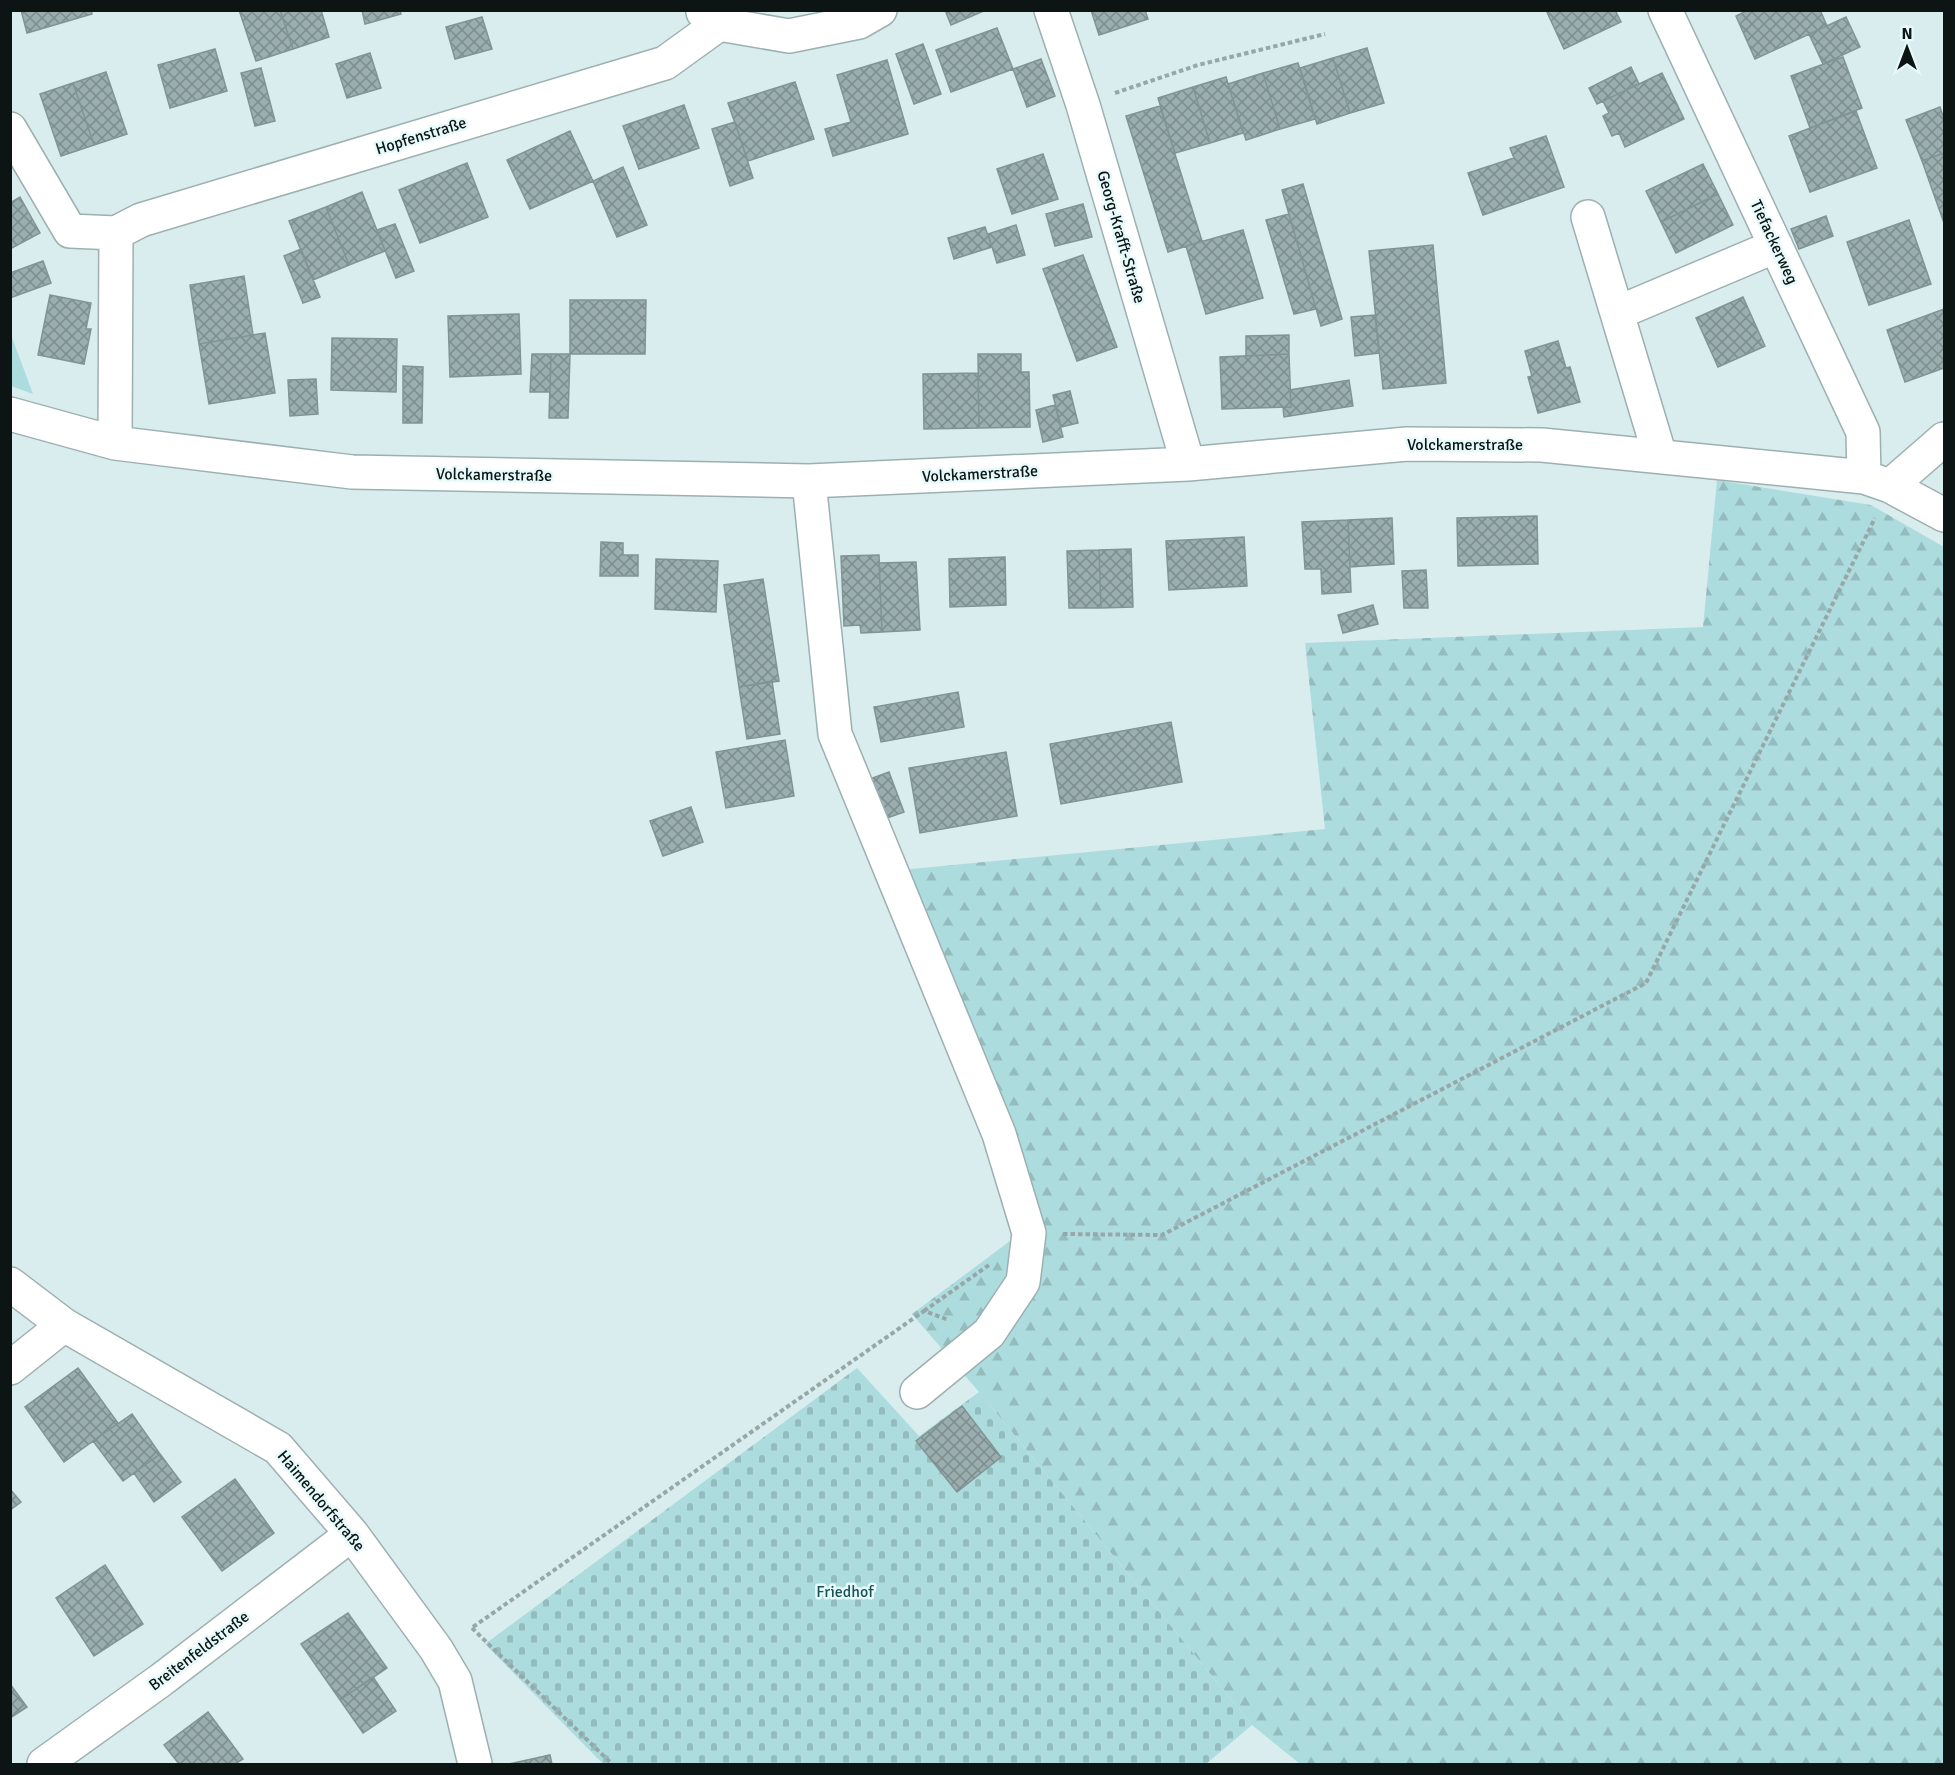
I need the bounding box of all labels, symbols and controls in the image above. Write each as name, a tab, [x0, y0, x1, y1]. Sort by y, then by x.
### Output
north arrow	[1877, 18, 1937, 78]
text: N	[1901, 24, 1913, 44]
street label: Hopfenstraße	[373, 113, 469, 159]
street label: Georg-Krafft-Straße	[1092, 168, 1150, 306]
street label: Tiefackerweg	[1746, 197, 1802, 287]
street label: Volckamerstraße	[1407, 435, 1523, 455]
street label: Volckamerstraße	[922, 461, 1038, 487]
street label: Volckamerstraße	[436, 464, 552, 486]
street label: Haimendorfstraße	[273, 1446, 369, 1556]
park label: Friedhof	[816, 1582, 874, 1602]
street label: Breitenfeldstraße	[145, 1607, 253, 1695]

